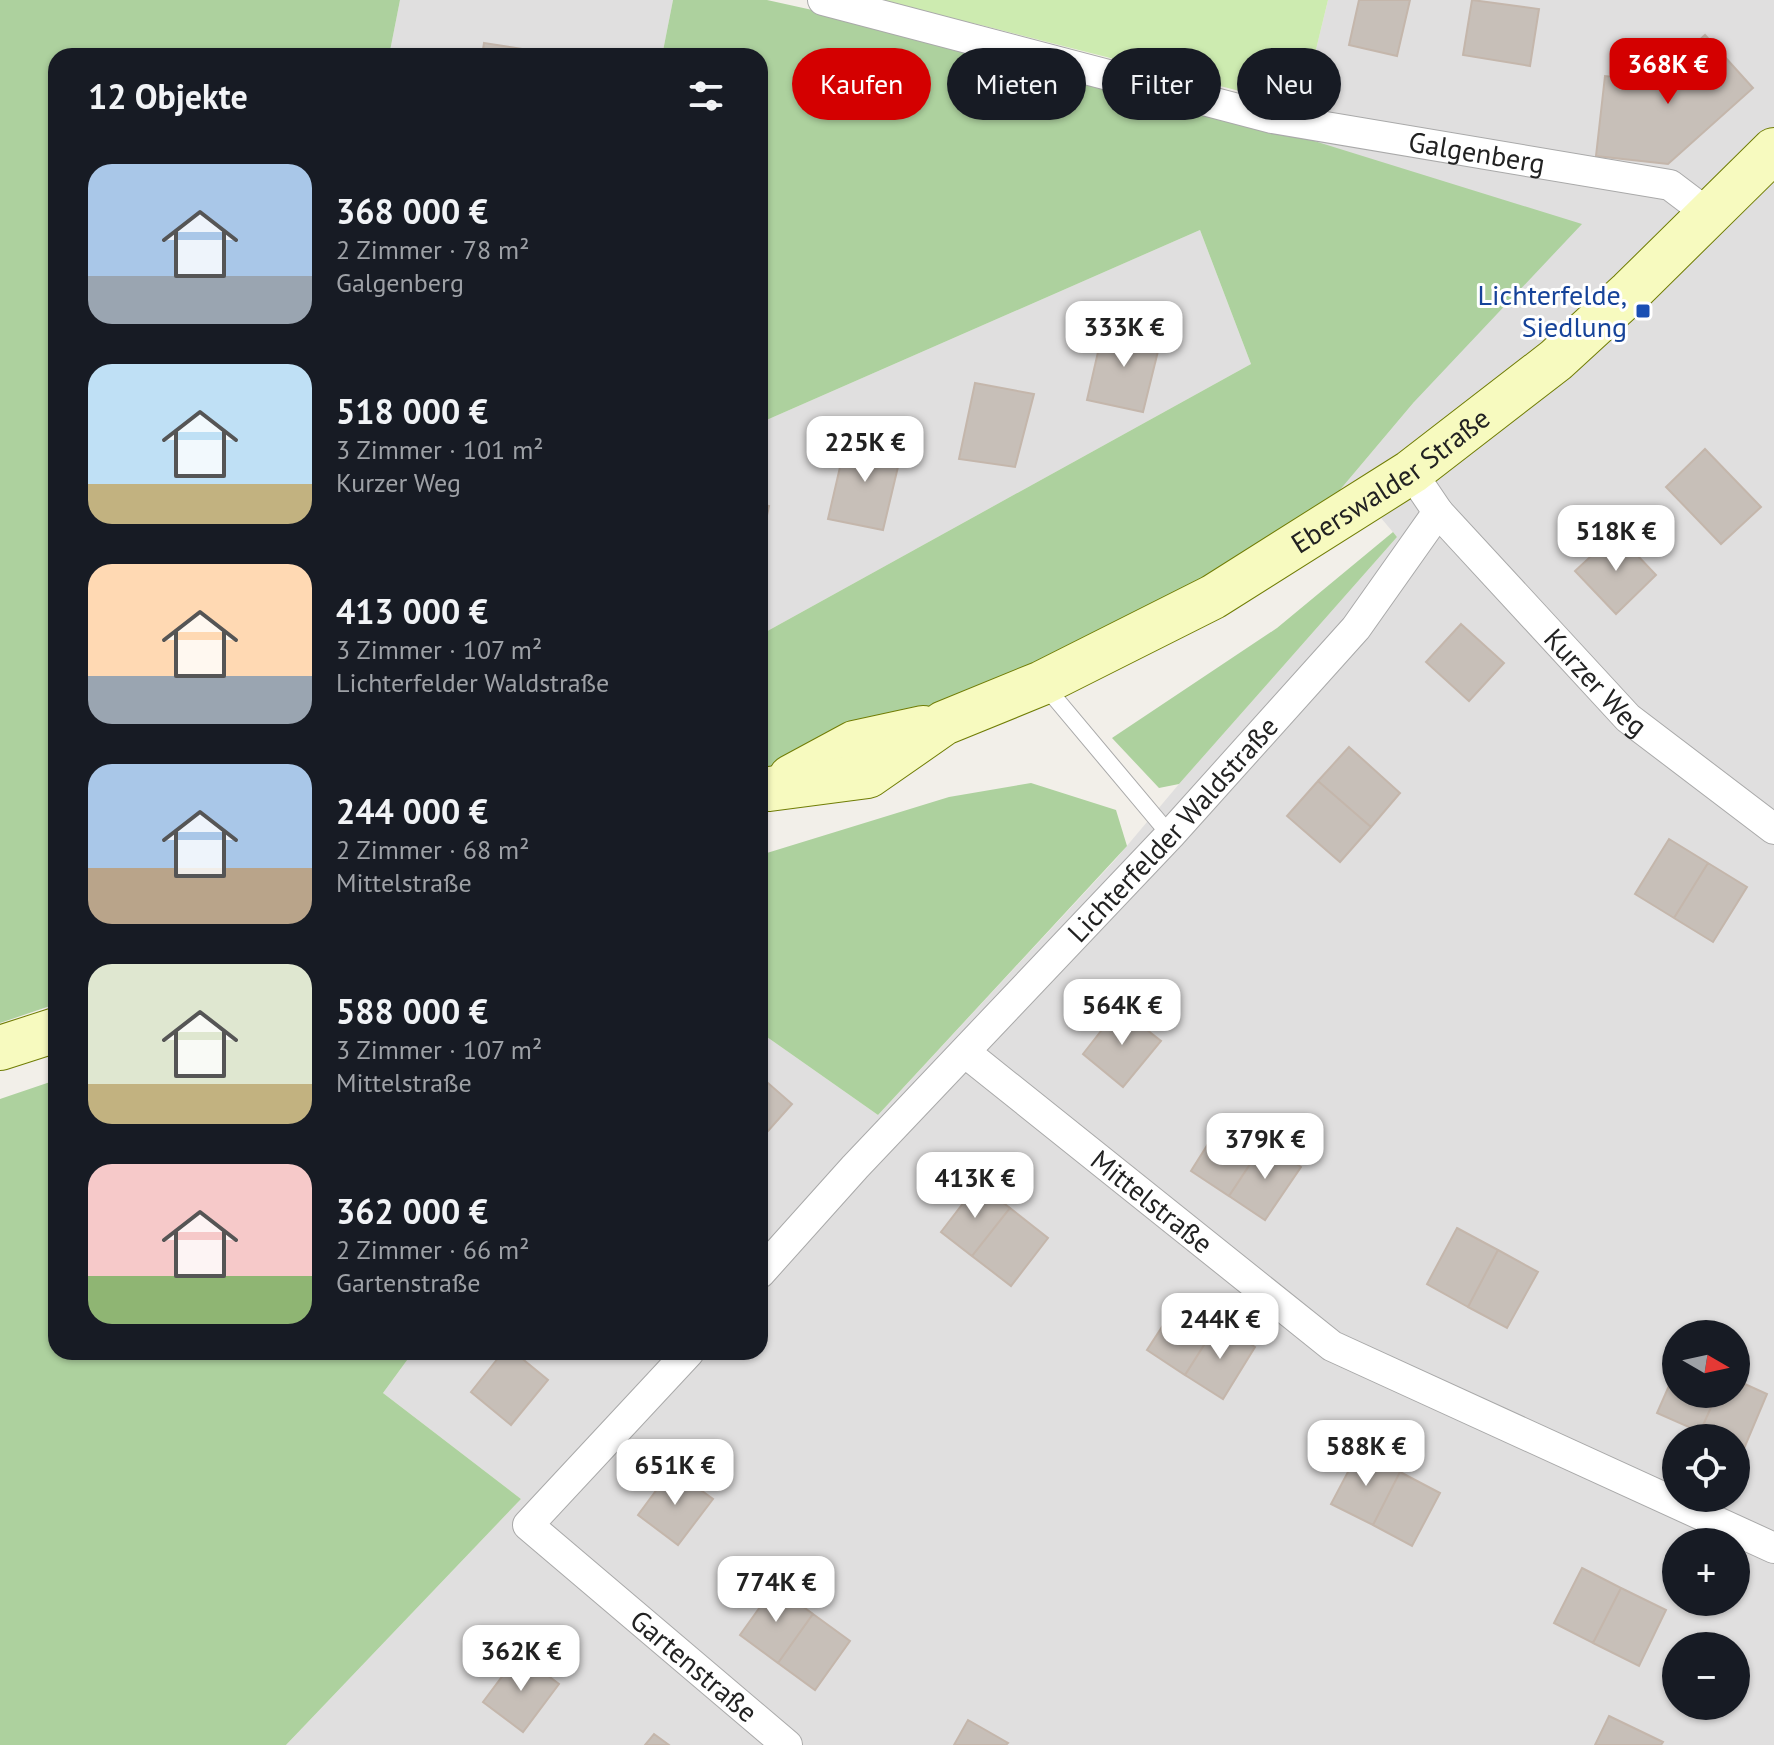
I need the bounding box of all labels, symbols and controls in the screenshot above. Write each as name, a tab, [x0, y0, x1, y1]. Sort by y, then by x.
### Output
pin: 368K €	[1603, 38, 1733, 106]
text: 368K €	[1628, 47, 1708, 80]
chip: Kaufen	[792, 48, 931, 120]
chip: Mieten	[947, 48, 1086, 120]
chip: Filter	[1102, 48, 1221, 120]
chip: Neu	[1237, 48, 1341, 120]
text: 12 Objekte	[88, 74, 248, 118]
icon: filters	[684, 74, 728, 118]
street label: Galgenberg	[1406, 122, 1548, 182]
text: 368 000 €	[336, 189, 488, 233]
icon: home	[152, 196, 248, 292]
text: 2 Zimmer · 78 m²	[336, 233, 529, 266]
text: Galgenberg	[336, 266, 464, 299]
place label: Lichterfelde, Siedlung	[1478, 276, 1627, 345]
pin: 333K €	[1059, 301, 1189, 369]
marker: Lichterfelde, Siedlung	[1634, 302, 1652, 320]
text: 333K €	[1084, 310, 1164, 343]
text: 518 000 €	[336, 389, 488, 433]
icon: home	[152, 396, 248, 492]
street label: Eberswalder Straße	[1284, 399, 1497, 561]
pin: 225K €	[800, 416, 930, 484]
text: 225K €	[825, 425, 905, 458]
text: 3 Zimmer · 101 m²	[336, 433, 544, 466]
text: Kurzer Weg	[336, 466, 461, 499]
pin: 518K €	[1551, 505, 1681, 573]
text: 518K €	[1576, 514, 1656, 547]
text: 413 000 €	[336, 589, 488, 633]
icon: home	[152, 596, 248, 692]
street label: Kurzer Weg	[1536, 620, 1655, 744]
text: 3 Zimmer · 107 m²	[336, 633, 542, 666]
text: Lichterfelder Waldstraße	[336, 666, 609, 699]
street label: Lichterfelder Waldstraße	[1059, 708, 1286, 950]
text: 244 000 €	[336, 789, 488, 833]
icon: home	[152, 796, 248, 892]
text: 2 Zimmer · 68 m²	[336, 833, 529, 866]
text: Mittelstraße	[336, 866, 472, 899]
pin: 564K €	[1057, 979, 1187, 1047]
text: 564K €	[1082, 988, 1162, 1021]
text: 588 000 €	[336, 989, 488, 1033]
icon: home	[152, 996, 248, 1092]
text: 3 Zimmer · 107 m²	[336, 1033, 542, 1066]
text: Mittelstraße	[336, 1066, 472, 1099]
pin: 379K €	[1200, 1113, 1330, 1181]
text: 379K €	[1225, 1122, 1305, 1155]
street label: Mittelstraße	[1083, 1141, 1221, 1262]
pin: 413K €	[910, 1152, 1040, 1220]
text: 413K €	[935, 1161, 1015, 1194]
text: 362 000 €	[336, 1189, 488, 1233]
icon: home	[152, 1196, 248, 1292]
text: 2 Zimmer · 66 m²	[336, 1233, 529, 1266]
text: Gartenstraße	[336, 1266, 480, 1299]
pin: 244K €	[1155, 1293, 1285, 1361]
text: 244K €	[1180, 1302, 1260, 1335]
north arrow	[1662, 1320, 1750, 1408]
map controls	[1662, 1320, 1750, 1720]
pin: 588K €	[1301, 1420, 1431, 1488]
button: locate	[1662, 1424, 1750, 1512]
text: 588K €	[1326, 1429, 1406, 1462]
pin: 651K €	[610, 1439, 740, 1507]
text: 651K €	[635, 1448, 715, 1481]
button: +	[1662, 1528, 1750, 1616]
pin: 774K €	[711, 1556, 841, 1624]
text: 774K €	[736, 1565, 816, 1598]
street label: Gartenstraße	[623, 1601, 766, 1730]
pin: 362K €	[456, 1625, 586, 1693]
button: −	[1662, 1632, 1750, 1720]
text: 362K €	[481, 1634, 561, 1667]

